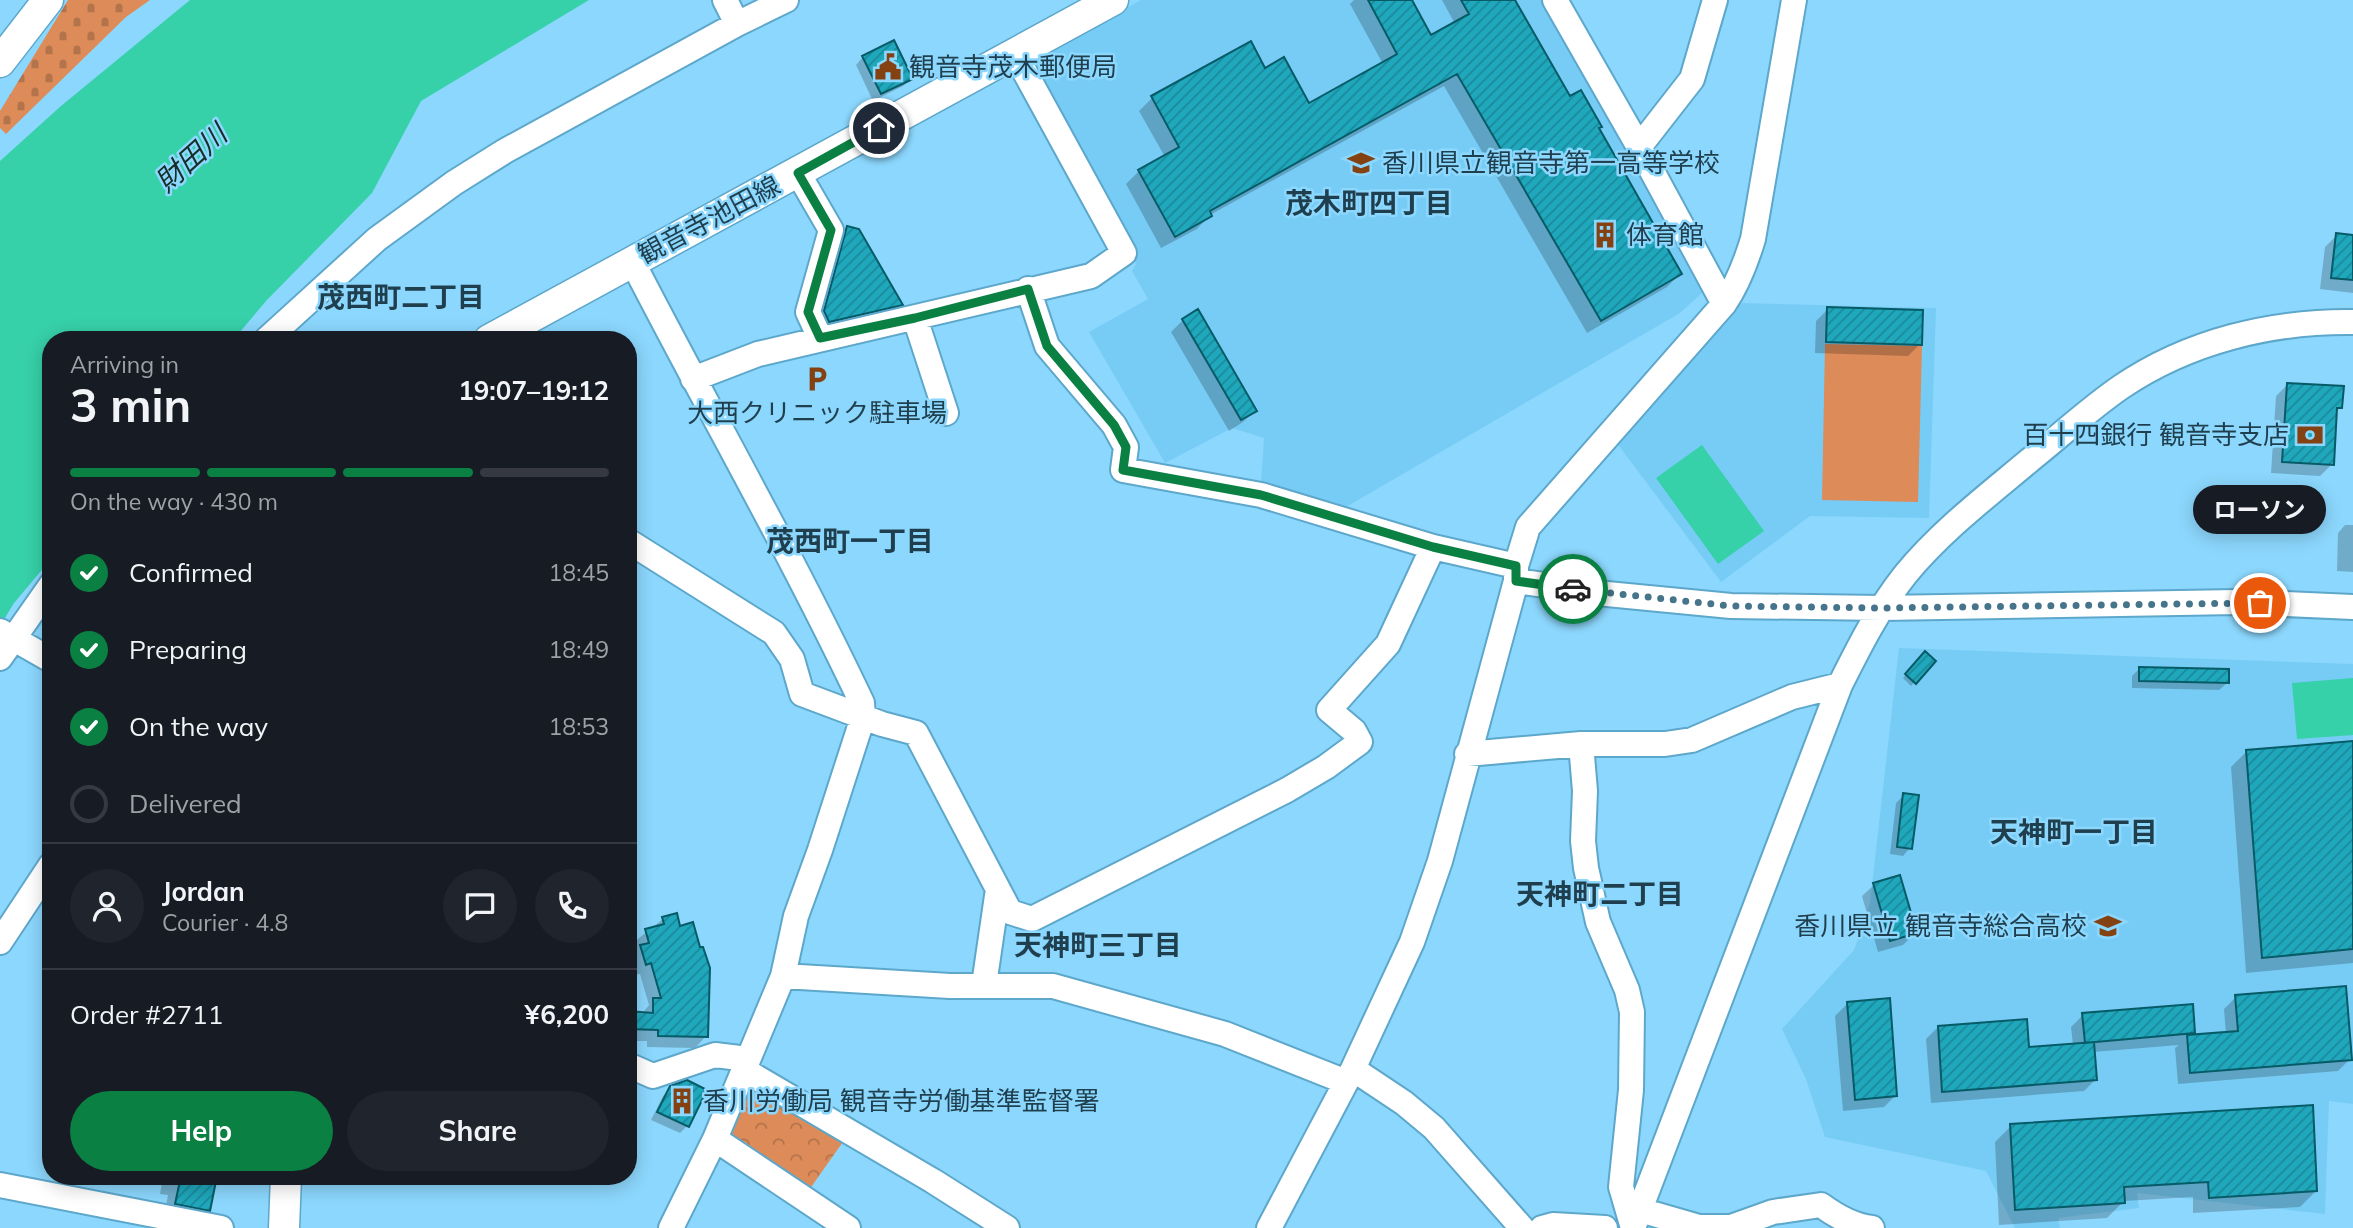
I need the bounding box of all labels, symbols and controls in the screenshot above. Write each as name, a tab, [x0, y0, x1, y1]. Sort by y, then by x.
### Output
place label: 観音寺茂木郵便局	[909, 50, 1117, 83]
public building icon: 観音寺茂木郵便局	[873, 52, 903, 82]
pin	[849, 98, 909, 158]
icon: home	[860, 109, 898, 147]
water label: 財田川	[148, 115, 236, 199]
place label: 香川県立観音寺第一高等学校	[1382, 146, 1720, 179]
school or university icon: 香川県立観音寺第一高等学校	[1346, 148, 1376, 178]
street label: 観音寺池田線	[632, 168, 785, 271]
district label: 茂木町四丁目	[1285, 185, 1453, 220]
place label: 体育館	[1626, 218, 1704, 251]
building icon: 体育館	[1590, 220, 1620, 250]
district label: 茂西町二丁目	[317, 279, 485, 314]
text: Arriving in	[70, 350, 179, 379]
parking icon: 大西クリニック駐車場	[802, 364, 832, 394]
text: 19:07–19:12	[458, 374, 609, 407]
text: 3 min	[70, 376, 191, 434]
place label: 大西クリニック駐車場	[687, 396, 947, 429]
place label: 百十四銀行 観音寺支店	[2022, 418, 2289, 451]
bank icon: 百十四銀行 観音寺支店	[2295, 420, 2325, 450]
callout: ローソン	[2194, 484, 2326, 533]
text: On the way · 430 m	[70, 487, 278, 516]
text: ローソン	[2214, 495, 2306, 524]
district label: 茂西町一丁目	[766, 523, 934, 558]
icon: check	[70, 554, 108, 592]
courier	[1538, 554, 1608, 624]
text: Confirmed	[129, 556, 253, 589]
text: 18:45	[549, 558, 609, 587]
icon: car	[1554, 570, 1592, 608]
pin	[2230, 573, 2290, 633]
icon: bag	[2241, 584, 2279, 622]
icon: check	[70, 631, 108, 669]
text: Preparing	[129, 633, 247, 666]
text: 18:49	[549, 635, 609, 664]
icon: check	[70, 708, 108, 746]
text: On the way	[129, 710, 268, 743]
text: 18:53	[549, 712, 609, 741]
text: Delivered	[129, 787, 242, 820]
district label: 天神町一丁目	[1990, 814, 2158, 849]
button: person	[70, 869, 144, 943]
button: chat	[443, 869, 517, 943]
button: phone	[535, 869, 609, 943]
text: Jordan	[162, 875, 245, 908]
district label: 天神町二丁目	[1516, 876, 1684, 911]
text: Courier · 4.8	[162, 908, 288, 937]
place label: 香川県立 観音寺総合高校	[1794, 909, 2087, 942]
school or university icon: 香川県立 観音寺総合高校	[2093, 911, 2123, 941]
district label: 天神町三丁目	[1014, 927, 1182, 962]
text: Order #2711	[70, 998, 223, 1031]
text: ¥6,200	[525, 998, 609, 1031]
place label: 香川労働局 観音寺労働基準監督署	[703, 1084, 1100, 1117]
building icon: 香川労働局 観音寺労働基準監督署	[667, 1086, 697, 1116]
button: Help	[70, 1091, 333, 1171]
button: Share	[347, 1091, 609, 1171]

